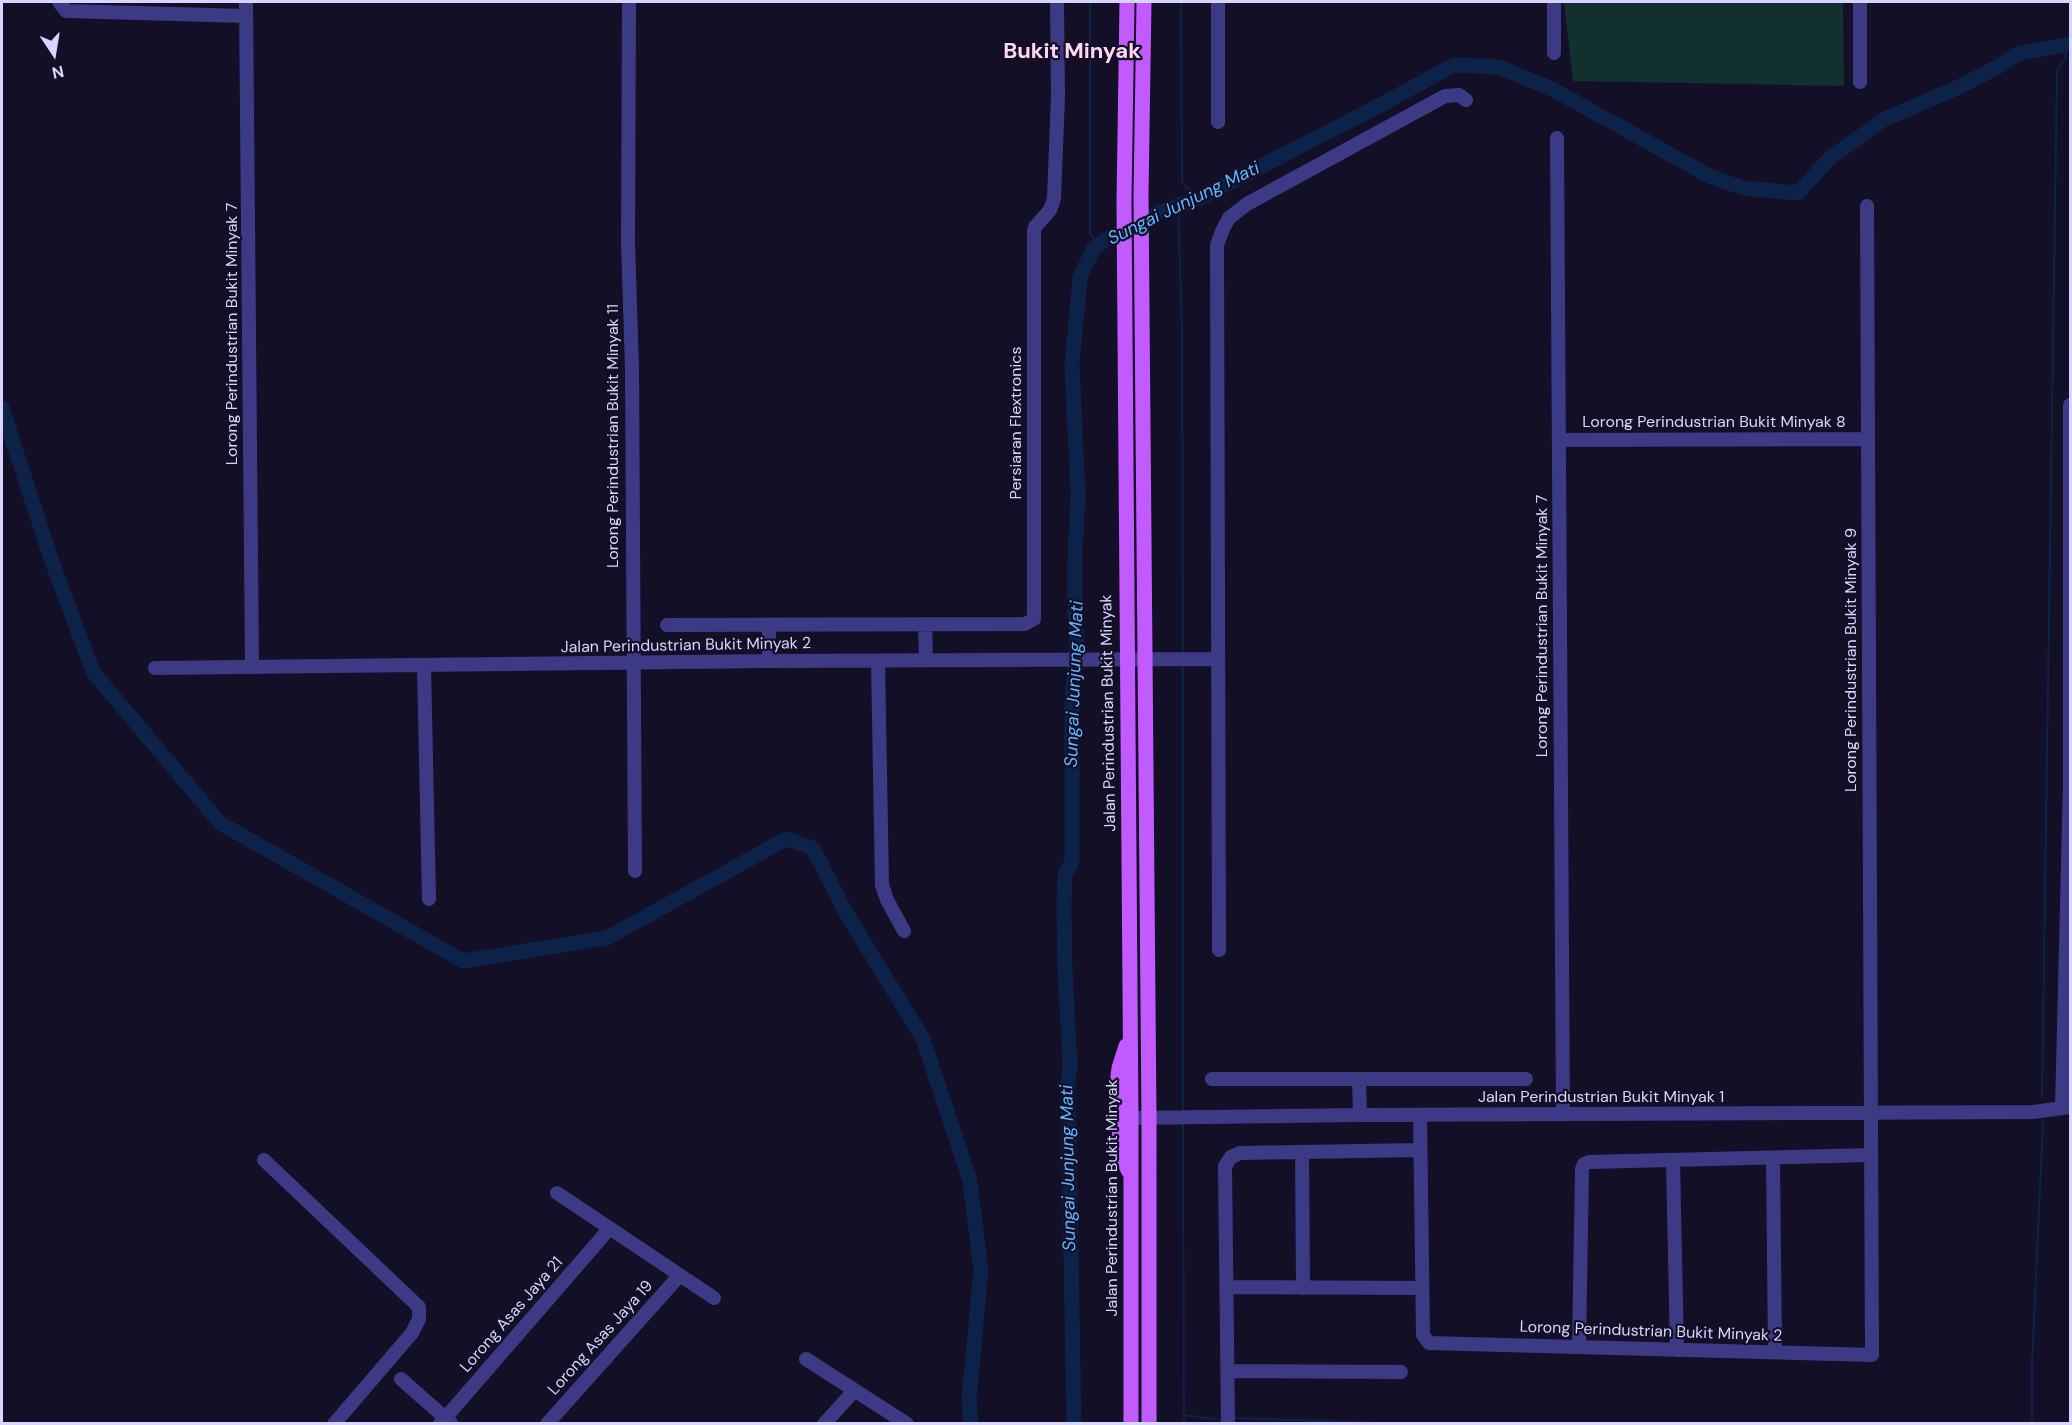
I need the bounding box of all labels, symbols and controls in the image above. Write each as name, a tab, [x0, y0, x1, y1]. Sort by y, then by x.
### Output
north arrow	[24, 24, 84, 84]
district label: Bukit Minyak	[1003, 39, 1141, 65]
text: N	[50, 61, 66, 84]
water label: Sungai Junjung Mati	[1104, 158, 1264, 250]
street label: Lorong Perindustrian Bukit Minyak 7	[223, 203, 243, 465]
street label: Lorong Perindustrian Bukit Minyak 11	[604, 304, 624, 568]
street label: Persiaran Flextronics	[1007, 347, 1027, 499]
street label: Lorong Perindustrian Bukit Minyak 8	[1582, 413, 1846, 433]
street label: Lorong Perindustrian Bukit Minyak 7	[1533, 495, 1553, 757]
street label: Lorong Perindustrian Bukit Minyak 9	[1842, 528, 1862, 792]
street label: Jalan Perindustrian Bukit Minyak	[1097, 594, 1121, 832]
water label: Sungai Junjung Mati	[1061, 600, 1089, 768]
street label: Jalan Perindustrian Bukit Minyak 2	[561, 634, 811, 658]
street label: Jalan Perindustrian Bukit Minyak	[1103, 1080, 1123, 1316]
water label: Sungai Junjung Mati	[1057, 1085, 1081, 1251]
street label: Jalan Perindustrian Bukit Minyak 1	[1478, 1088, 1724, 1108]
street label: Lorong Asas Jaya 21	[457, 1253, 567, 1377]
street label: Lorong Asas Jaya 19	[544, 1277, 658, 1399]
street label: Lorong Perindustrian Bukit Minyak 2	[1519, 1318, 1783, 1346]

